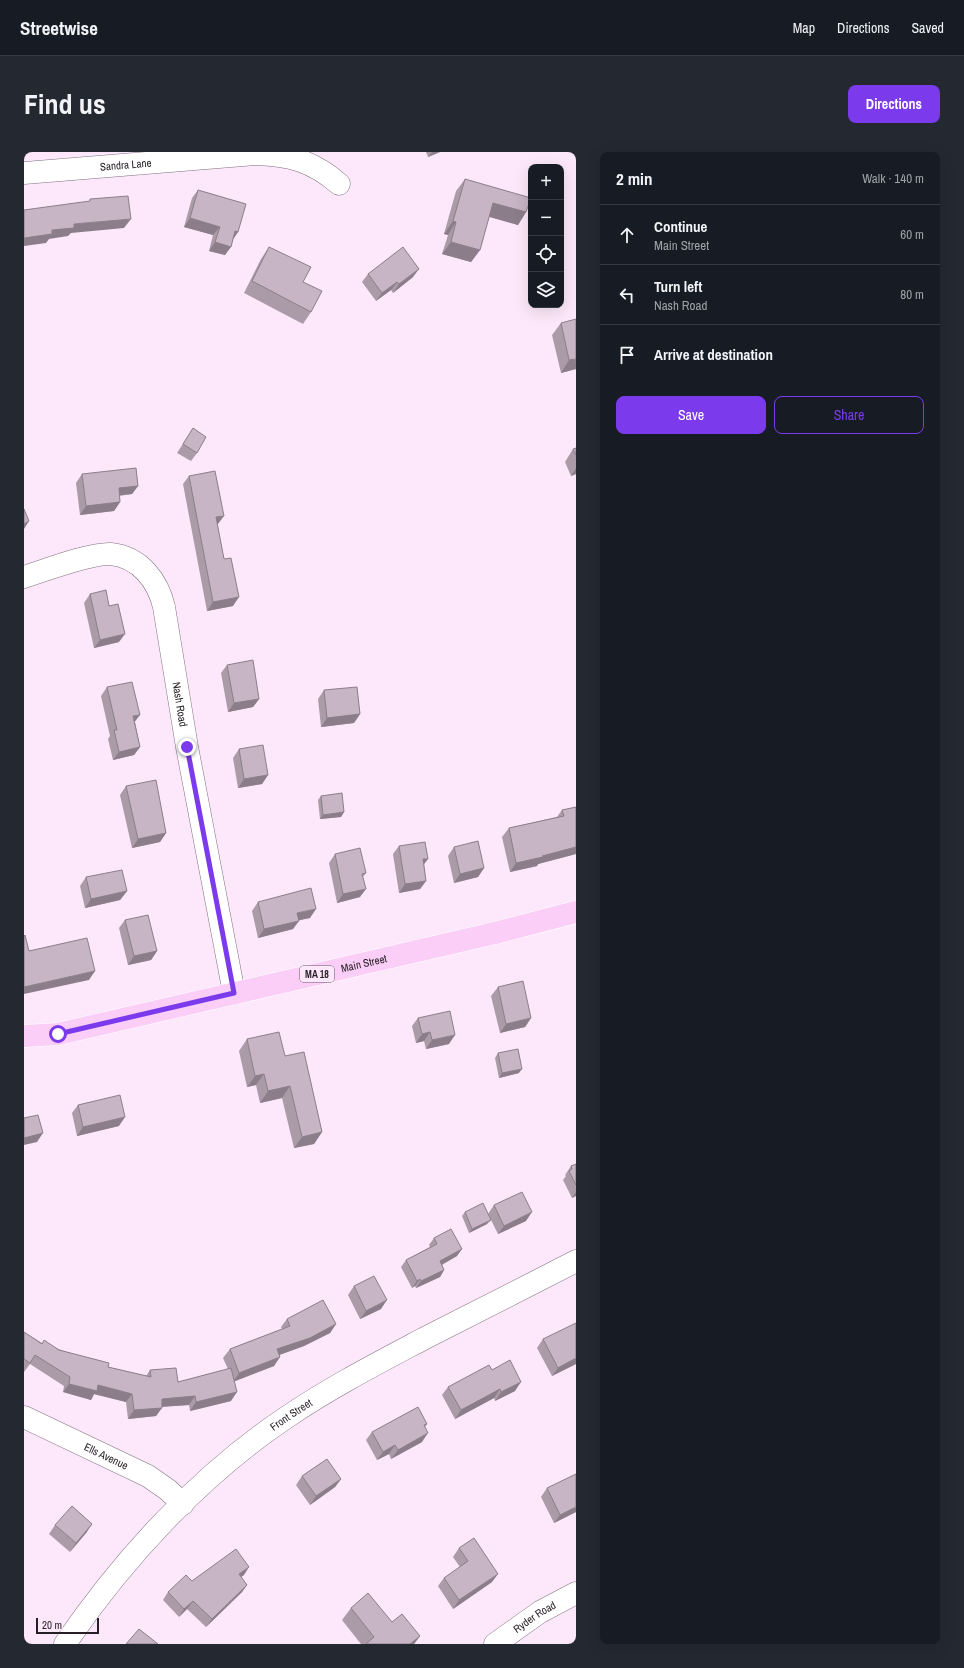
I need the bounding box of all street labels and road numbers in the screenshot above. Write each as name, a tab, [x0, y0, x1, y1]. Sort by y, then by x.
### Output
street label: Sandra Lane	[99, 156, 152, 174]
street label: Nash Road	[169, 681, 191, 728]
street label: Main Street	[340, 951, 389, 975]
road number: MA 18	[300, 966, 334, 982]
street label: Front Street	[267, 1395, 315, 1434]
street label: Ells Avenue	[82, 1440, 130, 1473]
street label: Ryder Road	[510, 1598, 558, 1636]

